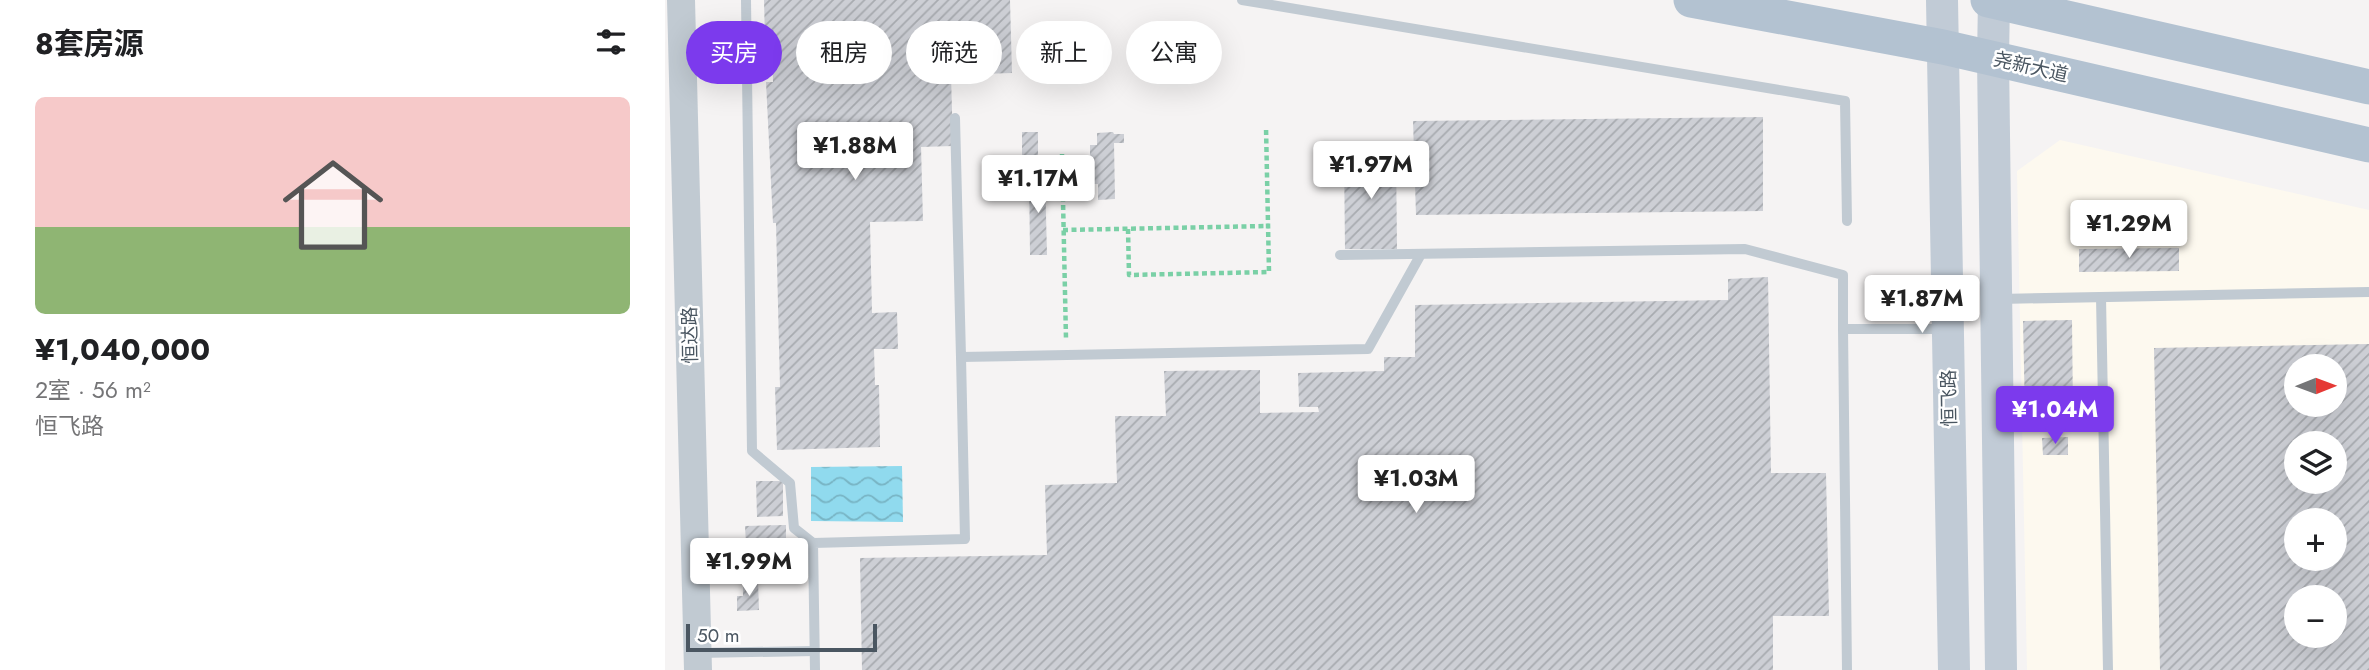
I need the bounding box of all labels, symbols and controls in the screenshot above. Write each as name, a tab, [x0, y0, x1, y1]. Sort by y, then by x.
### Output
chip: 买房	[686, 21, 782, 84]
chip: 租房	[796, 21, 892, 84]
chip: 筛选	[906, 21, 1002, 84]
chip: 新上	[1016, 21, 1112, 84]
chip: 公寓	[1126, 21, 1222, 84]
text: 8套房源	[35, 22, 144, 65]
icon: filters	[592, 23, 630, 61]
street label: 尧新大道	[1991, 45, 2071, 89]
pin: ¥1.88M	[798, 122, 912, 182]
text: ¥1.88M	[813, 128, 897, 162]
icon: home	[270, 142, 396, 268]
pin: ¥1.97M	[1314, 142, 1428, 201]
text: ¥1.97M	[1329, 147, 1413, 181]
pin: ¥1.17M	[981, 156, 1095, 215]
text: ¥1.17M	[998, 161, 1078, 195]
pin: ¥1.29M	[2072, 201, 2186, 260]
text: ¥1.29M	[2086, 206, 2172, 240]
pin: ¥1.87M	[1865, 276, 1979, 335]
text: ¥1.87M	[1881, 281, 1963, 315]
street label: 恒达路	[676, 306, 704, 364]
text: ¥1,040,000	[35, 328, 210, 371]
north arrow	[2284, 354, 2347, 416]
map controls	[2284, 354, 2347, 648]
street label: 恒飞路	[1935, 369, 1963, 427]
text: 2室 · 56 m²	[35, 373, 151, 407]
pin: ¥1.04M	[1998, 386, 2112, 446]
text: ¥1.04M	[2012, 392, 2098, 426]
text: 恒飞路	[35, 409, 104, 443]
button: layers	[2284, 431, 2347, 494]
pin: ¥1.03M	[1359, 456, 1473, 515]
text: ¥1.03M	[1374, 461, 1458, 495]
button: +	[2284, 508, 2347, 571]
pin: ¥1.99M	[692, 538, 806, 598]
text: ¥1.99M	[706, 544, 792, 578]
button: −	[2284, 585, 2347, 648]
scale bar	[686, 621, 877, 653]
text: 50 m	[697, 622, 740, 649]

